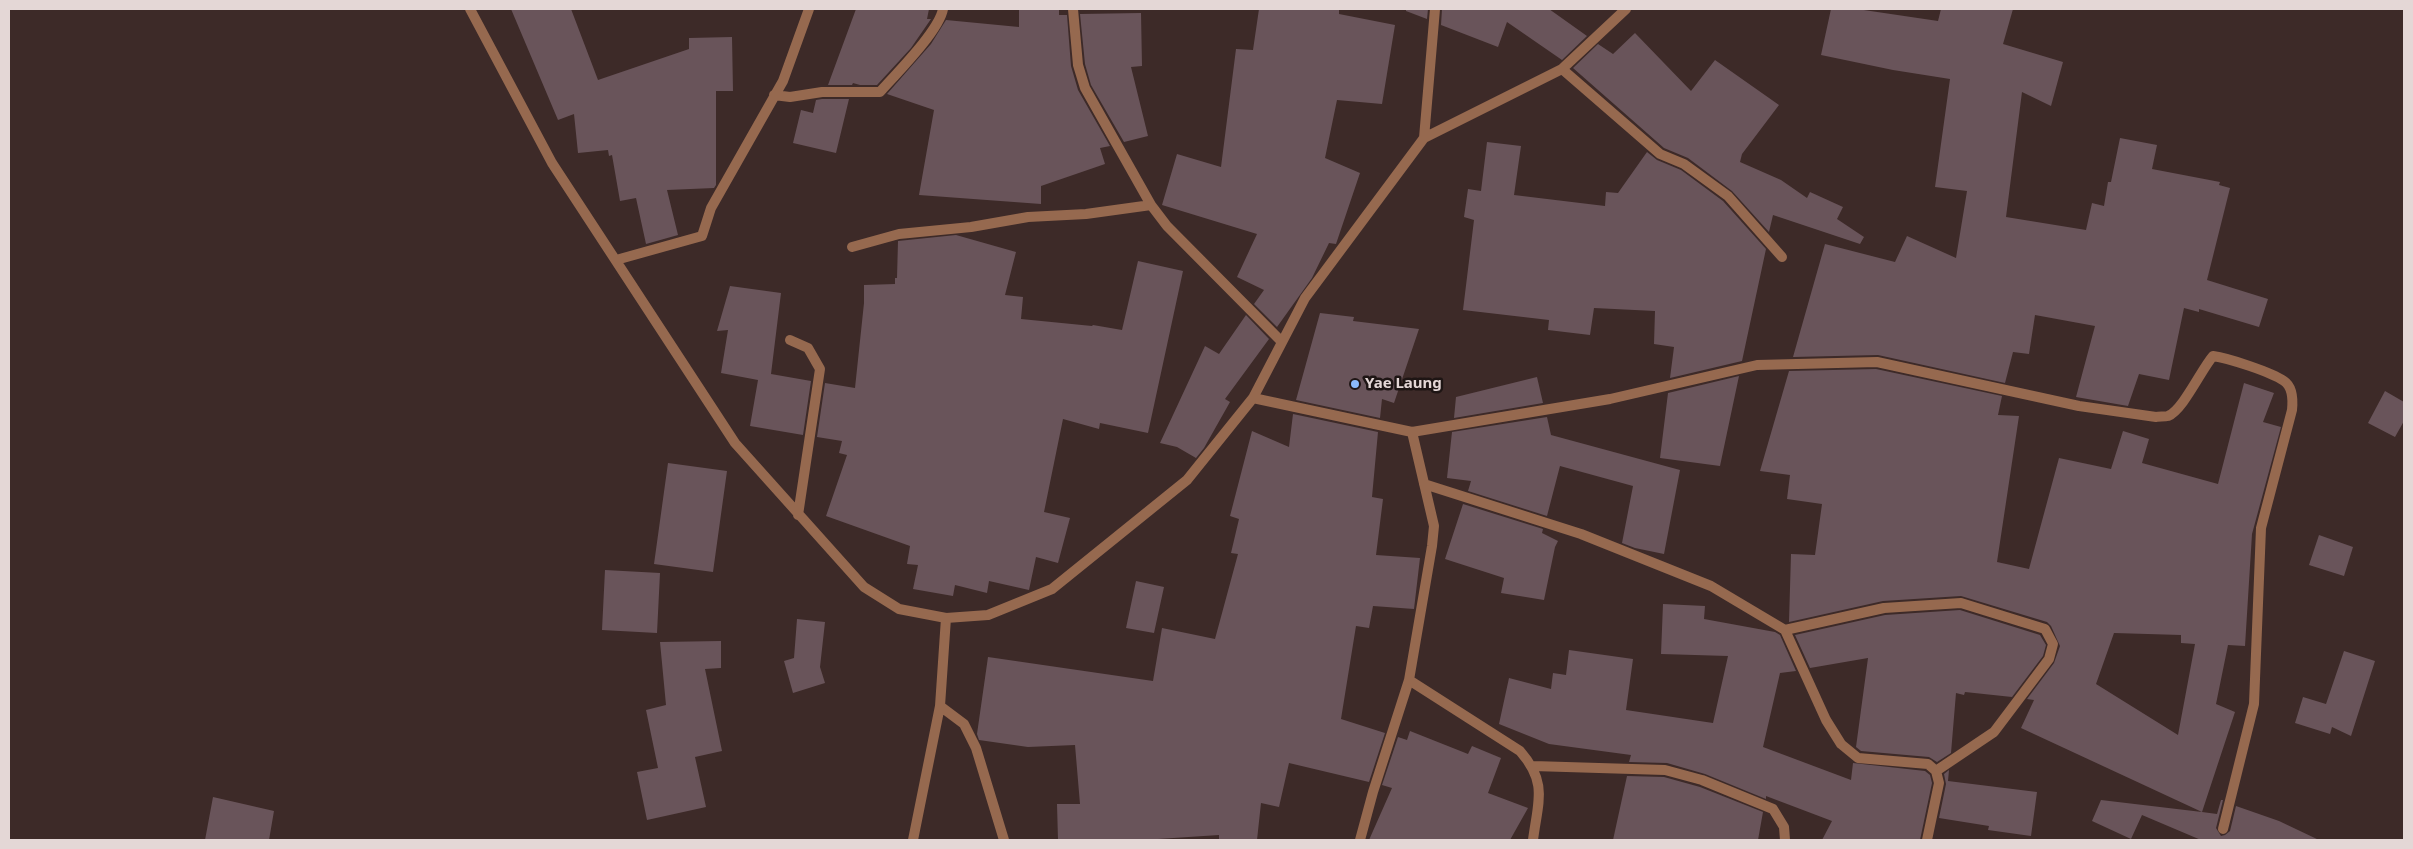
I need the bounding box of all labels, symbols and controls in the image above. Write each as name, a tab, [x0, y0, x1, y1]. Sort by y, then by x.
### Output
place label: Yae Laung	[1365, 375, 1442, 393]
marker: Yae Laung	[1349, 378, 1361, 390]

